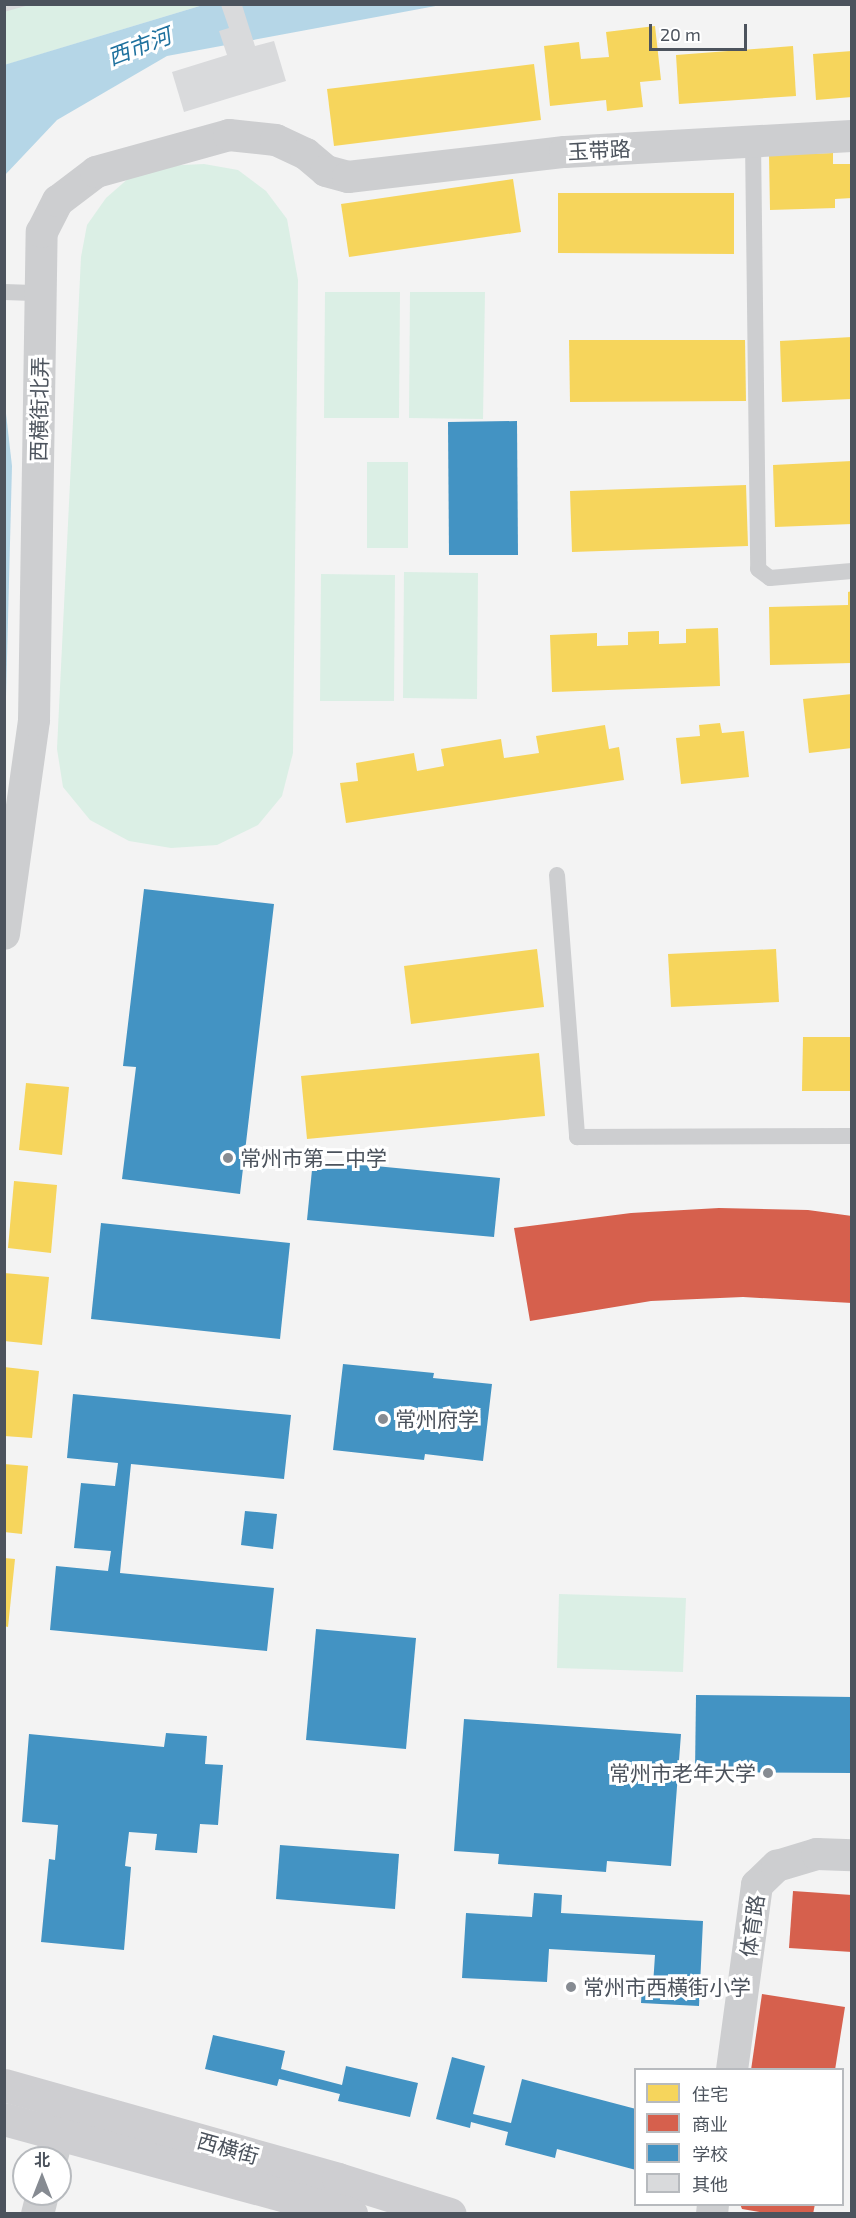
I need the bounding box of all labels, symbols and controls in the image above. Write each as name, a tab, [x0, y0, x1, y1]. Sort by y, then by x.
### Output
scale bar	[652, 12, 750, 50]
water label: 西市河	[103, 22, 175, 70]
text: 20 m	[660, 23, 701, 45]
street label: 玉带路	[567, 136, 631, 164]
street label: 西横街北弄	[25, 356, 53, 462]
place label: 常州市第二中学	[240, 1145, 387, 1171]
marker: 常州市第二中学	[221, 1151, 235, 1165]
place label: 常州府学	[395, 1406, 479, 1432]
marker: 常州府学	[376, 1412, 390, 1426]
place label: 常州市老年大学	[609, 1760, 756, 1786]
marker: 常州市老年大学	[761, 1766, 775, 1780]
street label: 体育路	[735, 1893, 769, 1959]
place label: 常州市西横街小学	[583, 1974, 751, 2000]
marker: 常州市西横街小学	[564, 1980, 578, 1994]
legend	[634, 2068, 844, 2206]
text: 住宅	[692, 2083, 728, 2105]
text: 商业	[692, 2113, 728, 2135]
street label: 西横街	[194, 2127, 262, 2169]
text: 学校	[692, 2143, 728, 2165]
north arrow	[12, 2146, 72, 2206]
text: 北	[34, 2150, 50, 2169]
text: 其他	[692, 2173, 728, 2195]

